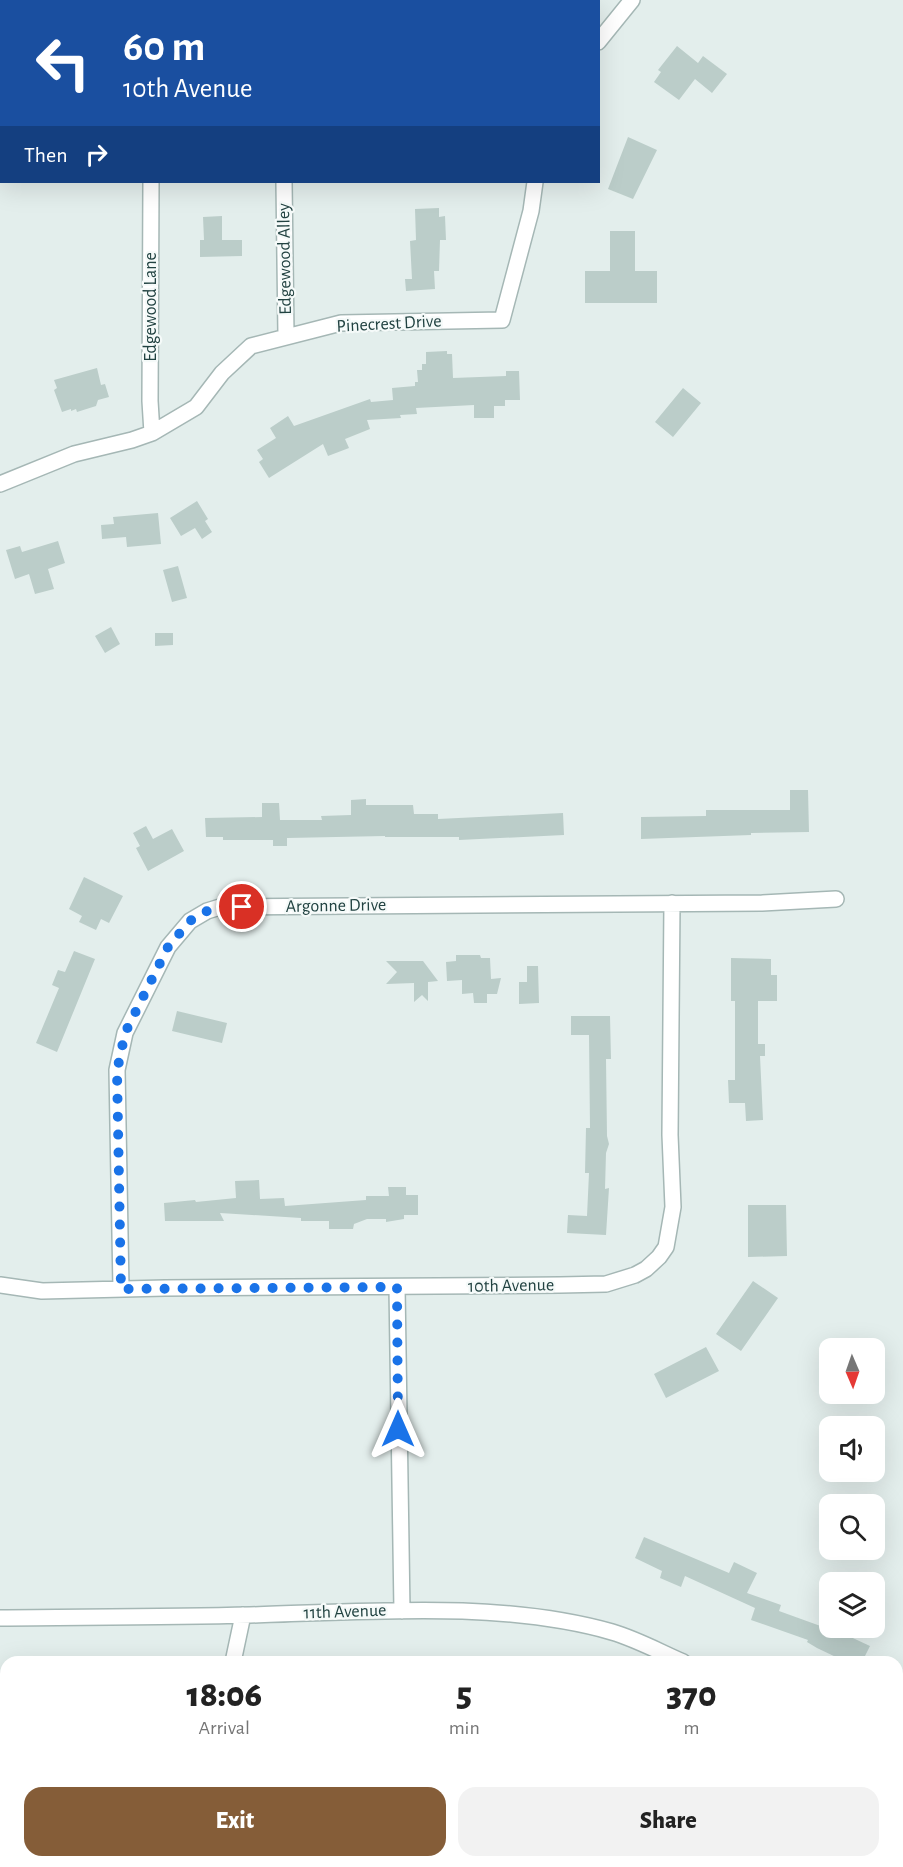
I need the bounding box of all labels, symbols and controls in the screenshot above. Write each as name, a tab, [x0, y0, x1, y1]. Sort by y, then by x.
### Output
icon: left	[24, 24, 102, 102]
text: 60 m	[123, 26, 205, 68]
text: 10th Avenue	[123, 75, 252, 102]
icon: right	[80, 138, 113, 171]
text: Then	[24, 144, 68, 166]
street label: Edgewood Alley	[275, 203, 295, 315]
street label: Edgewood Lane	[142, 252, 160, 362]
street label: Pinecrest Drive	[336, 312, 442, 336]
pin	[216, 881, 267, 932]
icon: arrive	[225, 890, 258, 923]
street label: Argonne Drive	[286, 896, 386, 916]
street label: 10th Avenue	[468, 1276, 554, 1296]
north arrow	[819, 1338, 885, 1404]
map controls	[819, 1338, 885, 1638]
position arrow	[366, 1397, 430, 1461]
button: sound	[819, 1416, 885, 1482]
button: search	[819, 1494, 885, 1560]
button: layers	[819, 1572, 885, 1638]
street label: 11th Avenue	[303, 1602, 387, 1622]
text: 18:06	[186, 1677, 262, 1713]
text: 5	[456, 1677, 472, 1713]
text: 370	[666, 1677, 717, 1713]
text: Arrival	[199, 1718, 250, 1738]
text: min	[449, 1718, 480, 1738]
text: m	[683, 1718, 699, 1738]
button: Exit	[24, 1787, 446, 1856]
button: Share	[458, 1787, 879, 1856]

